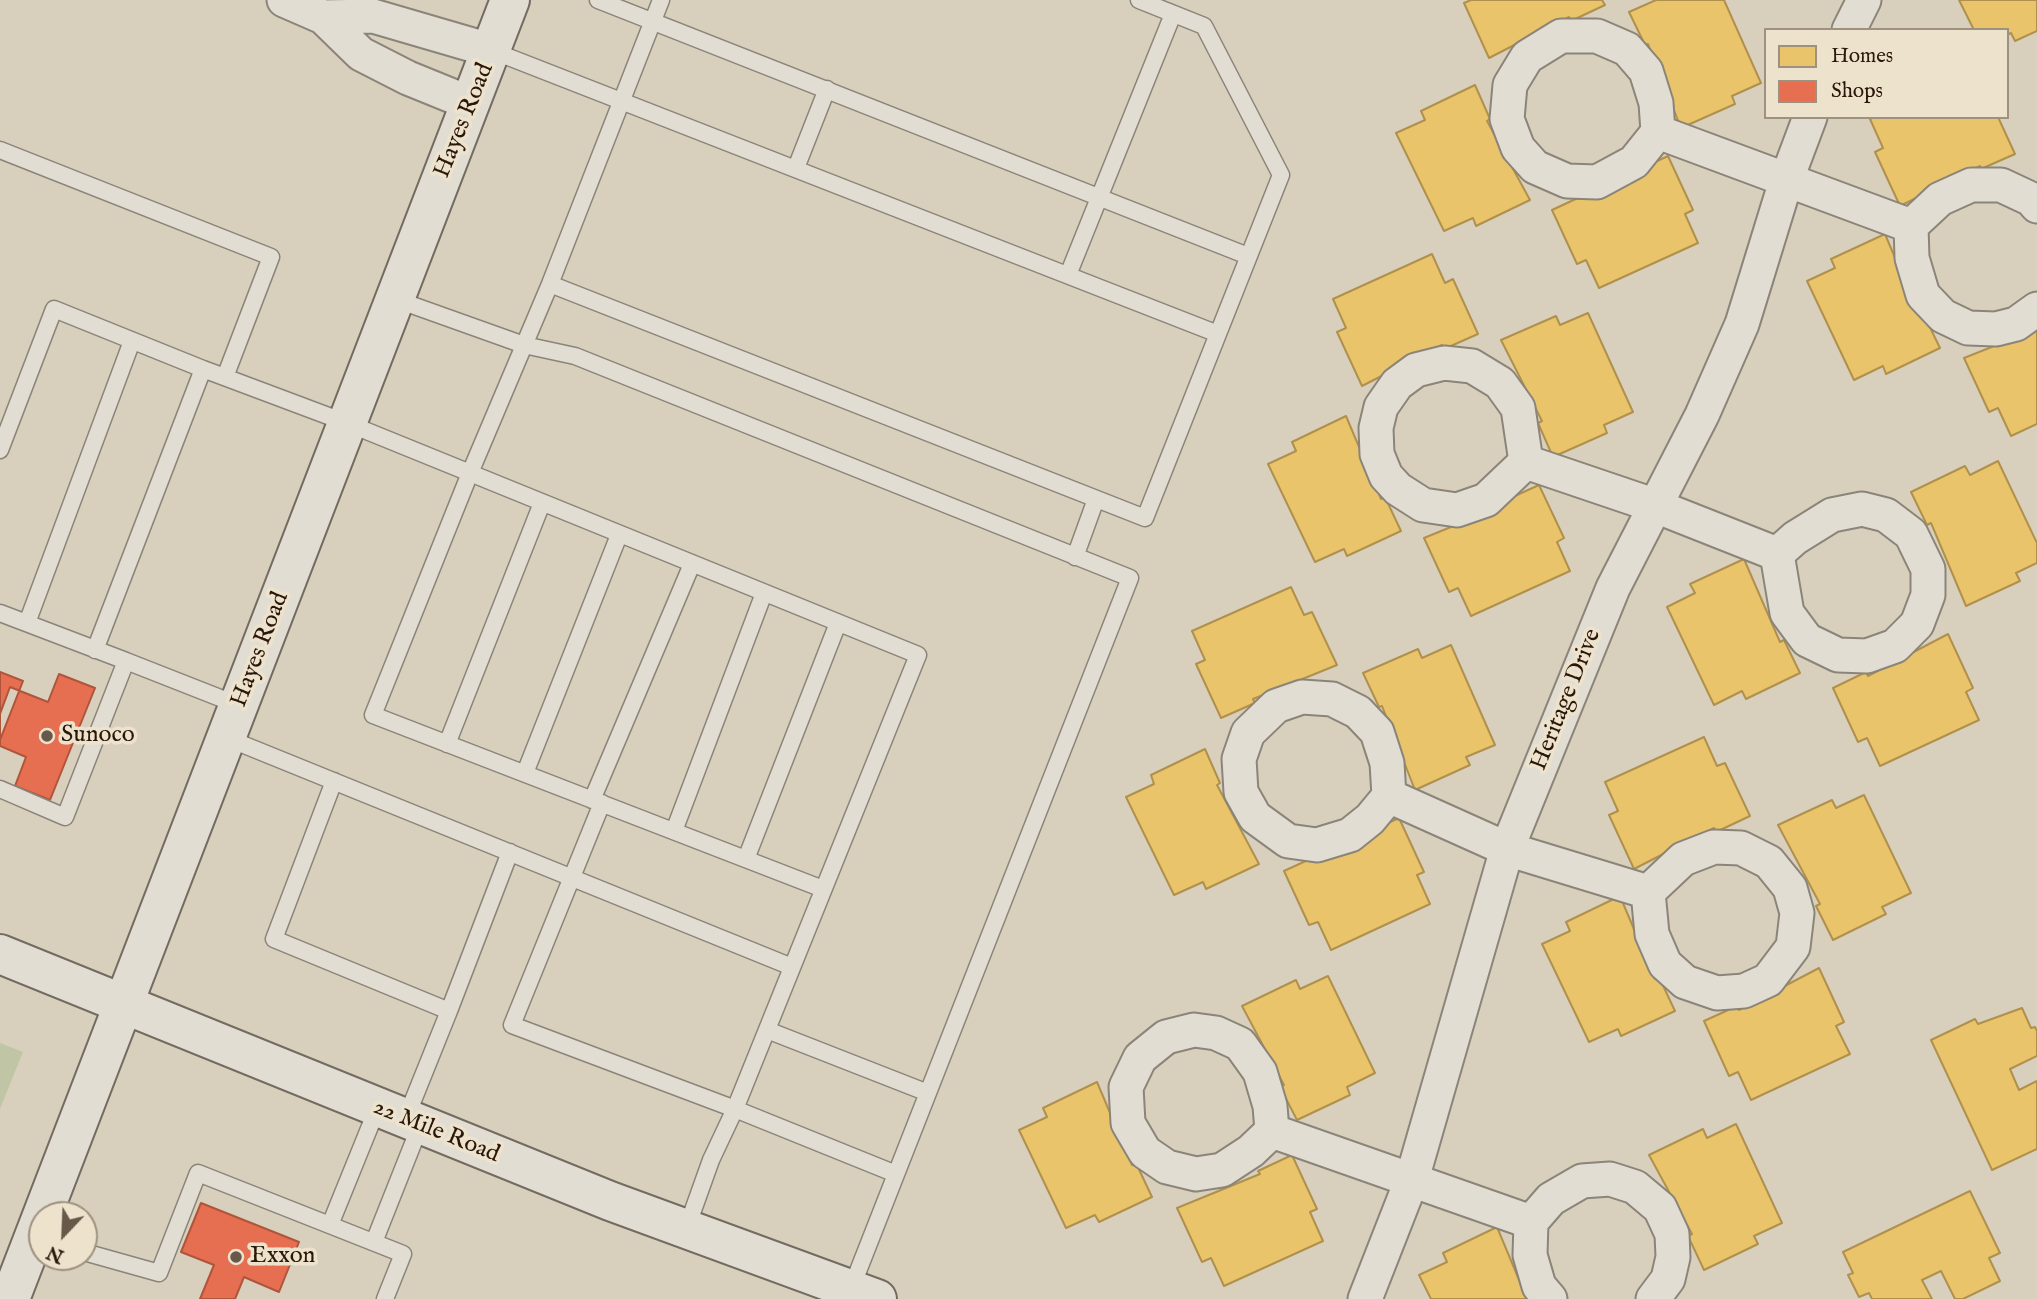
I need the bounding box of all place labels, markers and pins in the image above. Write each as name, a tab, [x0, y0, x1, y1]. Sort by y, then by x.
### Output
place label: Sunoco	[61, 722, 135, 750]
marker: Sunoco	[39, 728, 55, 744]
place label: Exxon	[250, 1243, 315, 1271]
marker: Exxon	[228, 1249, 244, 1265]

